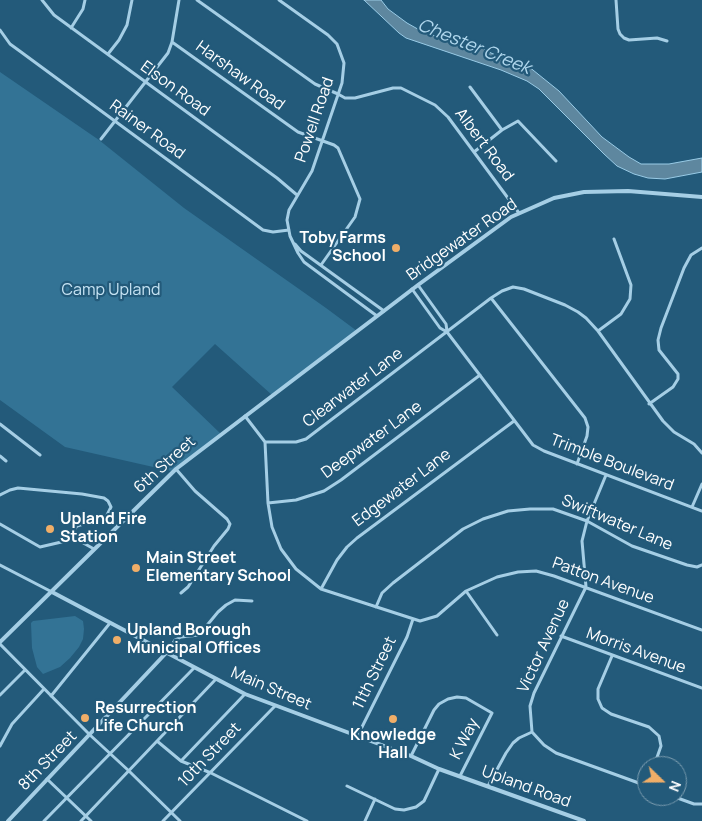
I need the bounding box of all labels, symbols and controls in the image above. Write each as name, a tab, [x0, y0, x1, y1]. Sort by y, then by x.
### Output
water label: Chester Creek	[414, 14, 534, 80]
street label: Harshaw Road	[192, 37, 288, 115]
street label: Elson Road	[136, 57, 214, 121]
street label: Powell Road	[291, 75, 339, 165]
street label: Rainer Road	[106, 96, 188, 164]
street label: Albert Road	[450, 105, 518, 185]
street label: Bridgewater Road	[403, 195, 521, 285]
place label: Toby Farms School	[300, 229, 386, 267]
marker: Toby Farms School	[390, 242, 402, 254]
park label: Camp Upland	[62, 281, 160, 301]
street label: Clearwater Lane	[299, 344, 407, 432]
street label: Deepwater Lane	[318, 397, 426, 483]
street label: Trimble Boulevard	[548, 431, 676, 495]
street label: 6th Street	[130, 432, 200, 498]
street label: Edgewater Lane	[349, 445, 455, 531]
street label: Swiftwater Lane	[559, 491, 675, 555]
place label: Upland Fire Station	[60, 510, 147, 548]
marker: Upland Fire Station	[44, 523, 56, 535]
place label: Main Street Elementary School	[146, 549, 291, 587]
street label: Patton Avenue	[549, 554, 657, 608]
marker: Main Street Elementary School	[130, 562, 142, 574]
street label: Victor Avenue	[514, 596, 574, 696]
place label: Upland Borough Municipal Offices	[127, 621, 261, 659]
street label: Morris Avenue	[584, 624, 688, 678]
street label: 11th Street	[349, 633, 401, 713]
marker: Upland Borough Municipal Offices	[111, 634, 123, 646]
street label: Main Street	[228, 663, 314, 715]
place label: Resurrection Life Church	[95, 699, 197, 737]
marker: Resurrection Life Church	[79, 712, 91, 724]
marker: Knowledge Hall	[387, 713, 399, 725]
street label: K Way	[447, 715, 483, 763]
street label: 10th Street	[175, 719, 245, 791]
place label: Knowledge Hall	[350, 726, 436, 764]
street label: 8th Street	[15, 727, 81, 795]
north arrow	[637, 756, 687, 806]
street label: Upland Road	[479, 762, 573, 812]
text: N	[665, 778, 686, 795]

